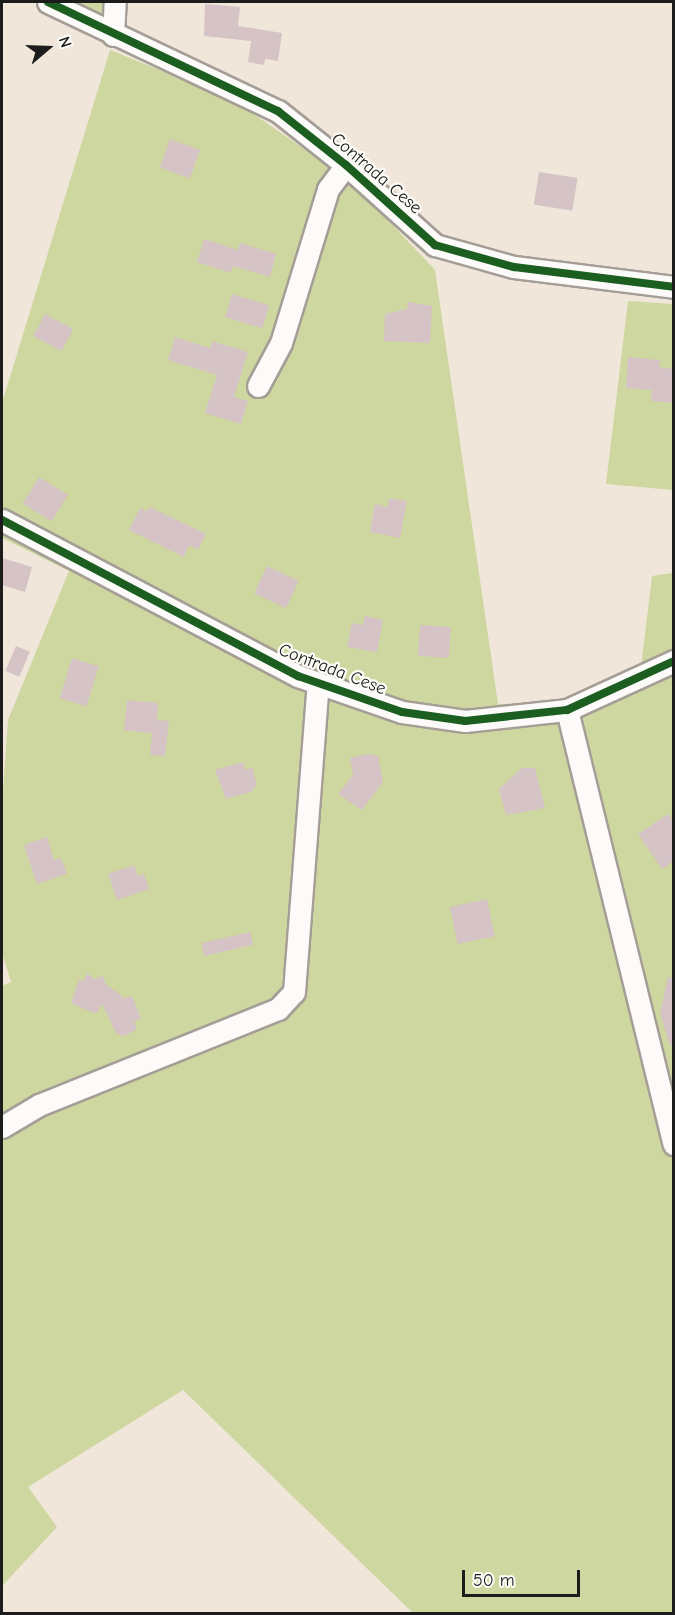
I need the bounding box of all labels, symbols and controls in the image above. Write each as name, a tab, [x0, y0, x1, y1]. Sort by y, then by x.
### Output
north arrow	[18, 18, 78, 78]
text: N	[55, 34, 75, 50]
street label: Contrada Cese	[326, 129, 426, 219]
street label: Contrada Cese	[275, 640, 389, 700]
scale bar	[465, 1558, 584, 1596]
text: 50 m	[473, 1570, 515, 1591]

